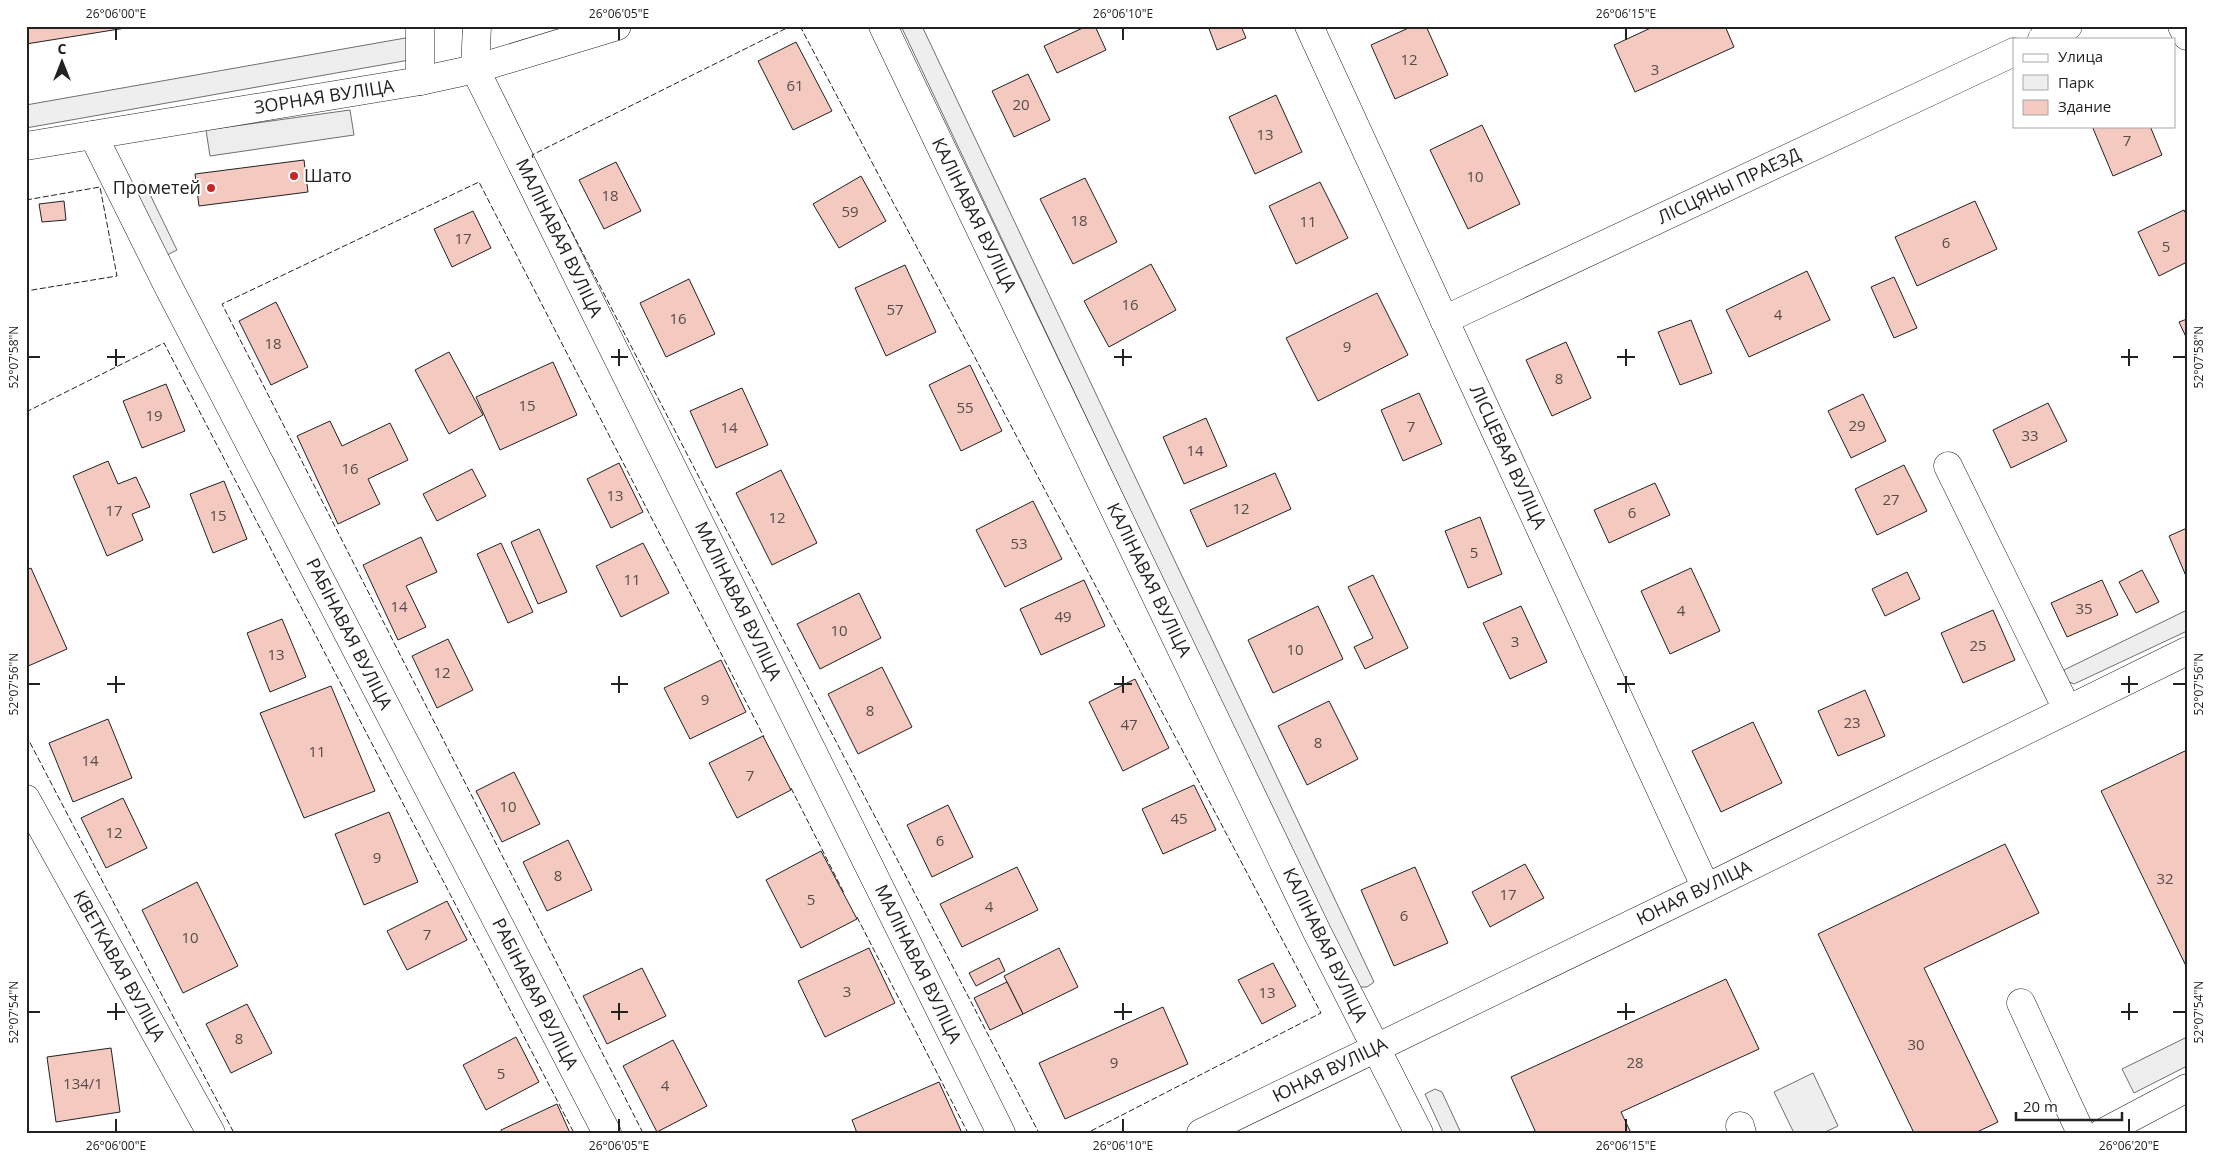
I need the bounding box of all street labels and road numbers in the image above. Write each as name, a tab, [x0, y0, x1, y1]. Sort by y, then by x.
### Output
street label: ЗОРНАЯ ВУЛІЦА	[252, 73, 396, 119]
street label: КАЛІНАВАЯ ВУЛІЦА	[927, 133, 1023, 296]
street label: ЛІСЦЯНЫ ПРАЕЗД	[1653, 141, 1804, 229]
street label: МАЛІНАВАЯ ВУЛІЦА	[511, 154, 609, 322]
street label: ЛІСЦЕВАЯ ВУЛІЦА	[1465, 381, 1553, 533]
street label: КАЛІНАВАЯ ВУЛІЦА	[1102, 498, 1198, 661]
street label: МАЛІНАВАЯ ВУЛІЦА	[690, 517, 788, 685]
street label: РАБІНАВАЯ ВУЛІЦА	[301, 554, 399, 714]
street label: ЮНАЯ ВУЛІЦА	[1632, 854, 1755, 930]
street label: КАЛІНАВАЯ ВУЛІЦА	[1278, 863, 1374, 1026]
street label: МАЛІНАВАЯ ВУЛІЦА	[870, 880, 968, 1048]
street label: КВЕТКАВАЯ ВУЛІЦА	[68, 886, 172, 1046]
street label: РАБІНАВАЯ ВУЛІЦА	[487, 914, 585, 1074]
street label: ЮНАЯ ВУЛІЦА	[1268, 1031, 1391, 1107]

